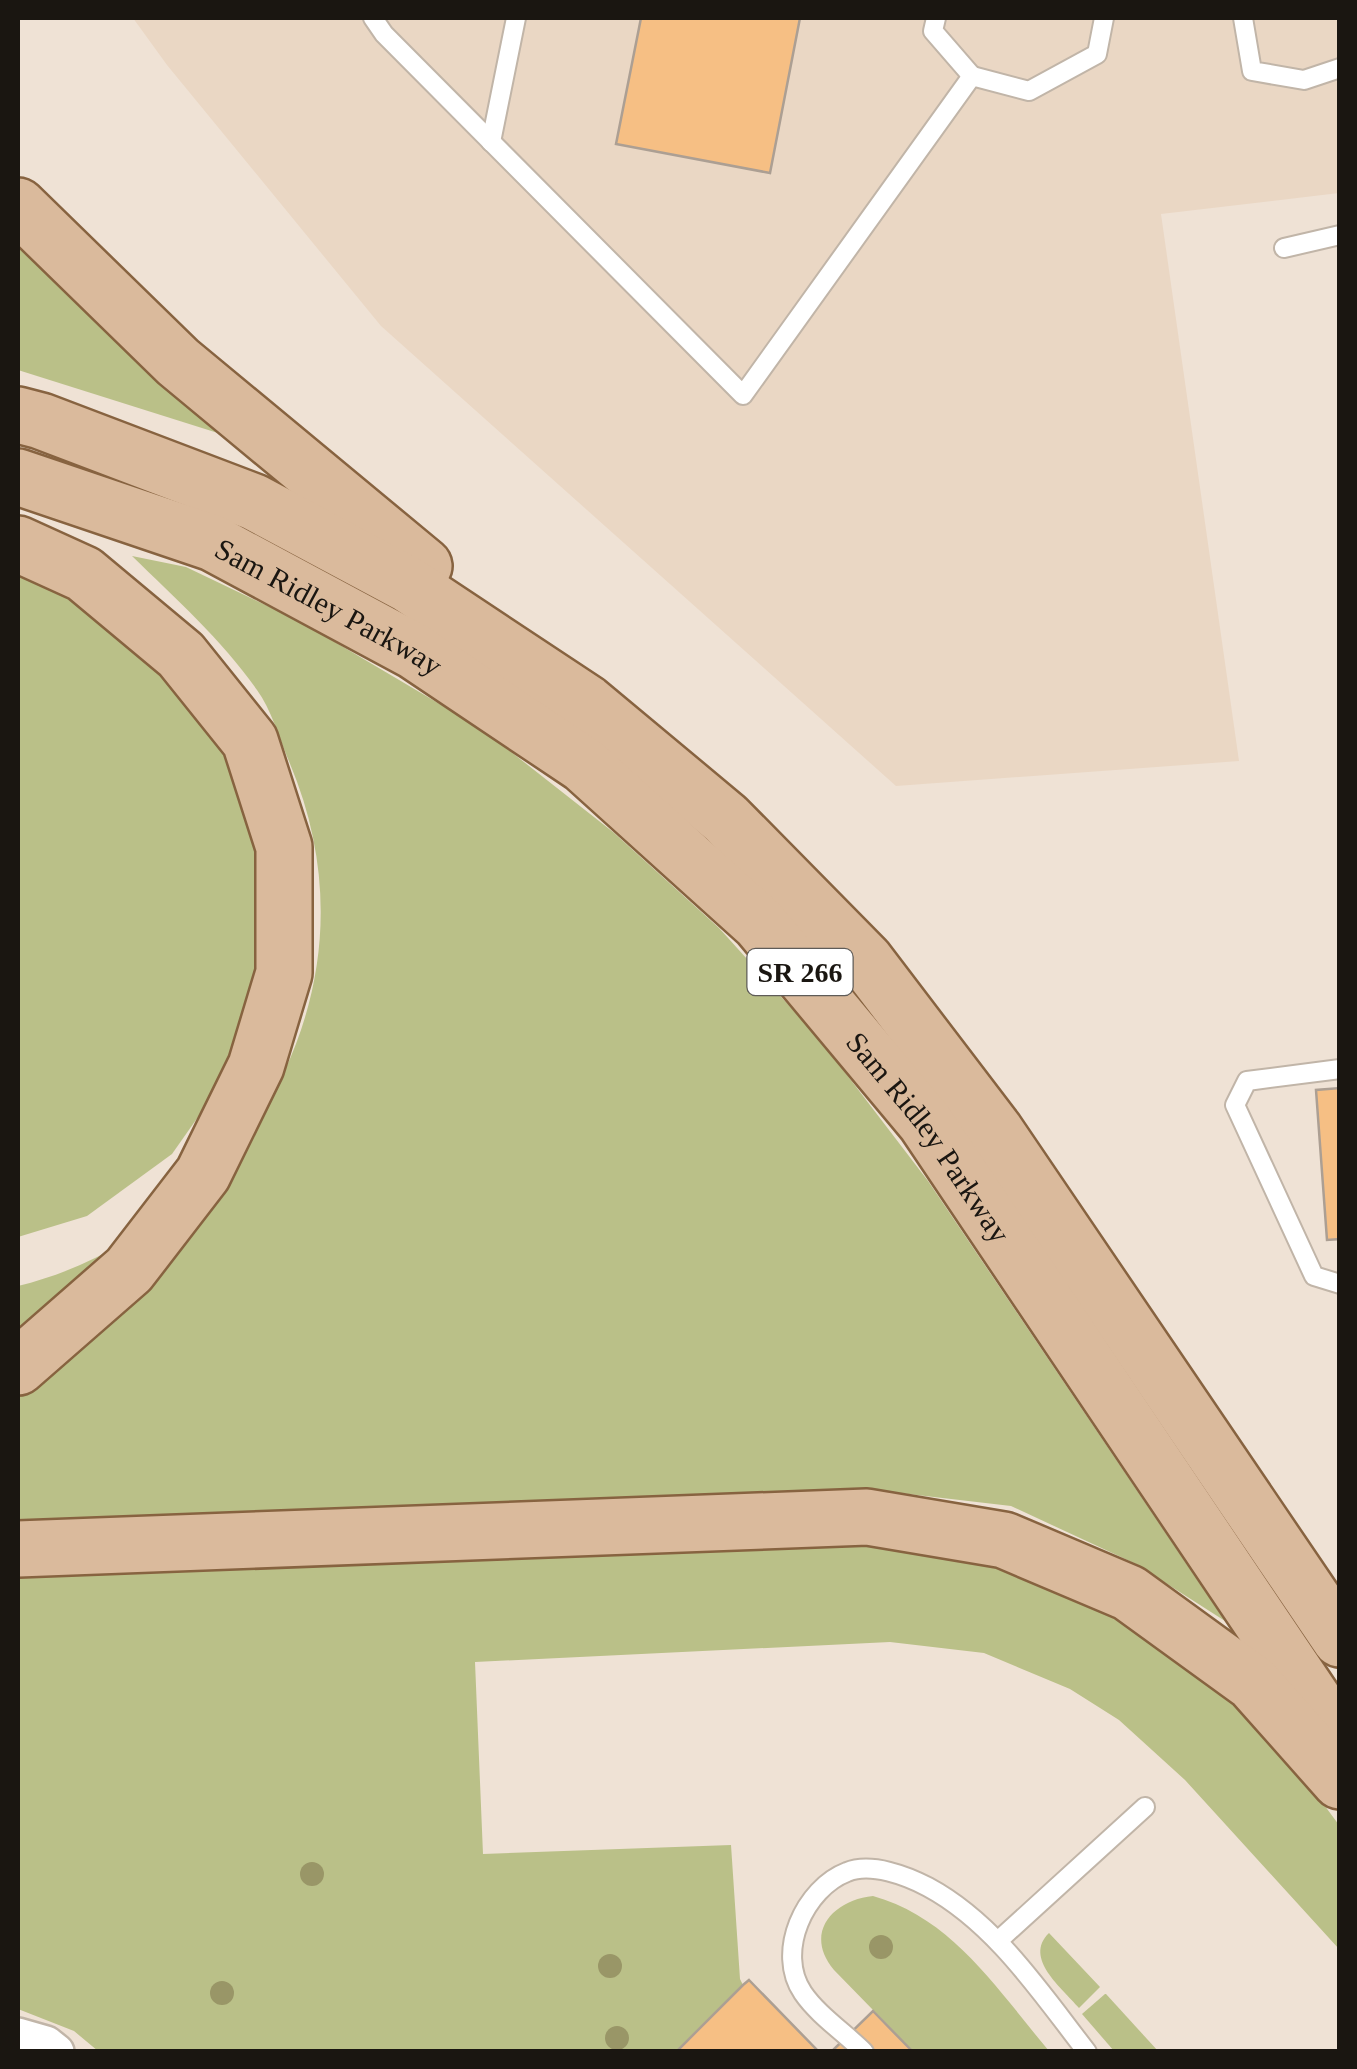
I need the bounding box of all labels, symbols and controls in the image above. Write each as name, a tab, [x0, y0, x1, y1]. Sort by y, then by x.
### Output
street label: Sam Ridley Parkway	[210, 531, 449, 682]
road number: SR 266	[748, 949, 852, 995]
street label: Sam Ridley Parkway	[840, 1025, 1017, 1248]

